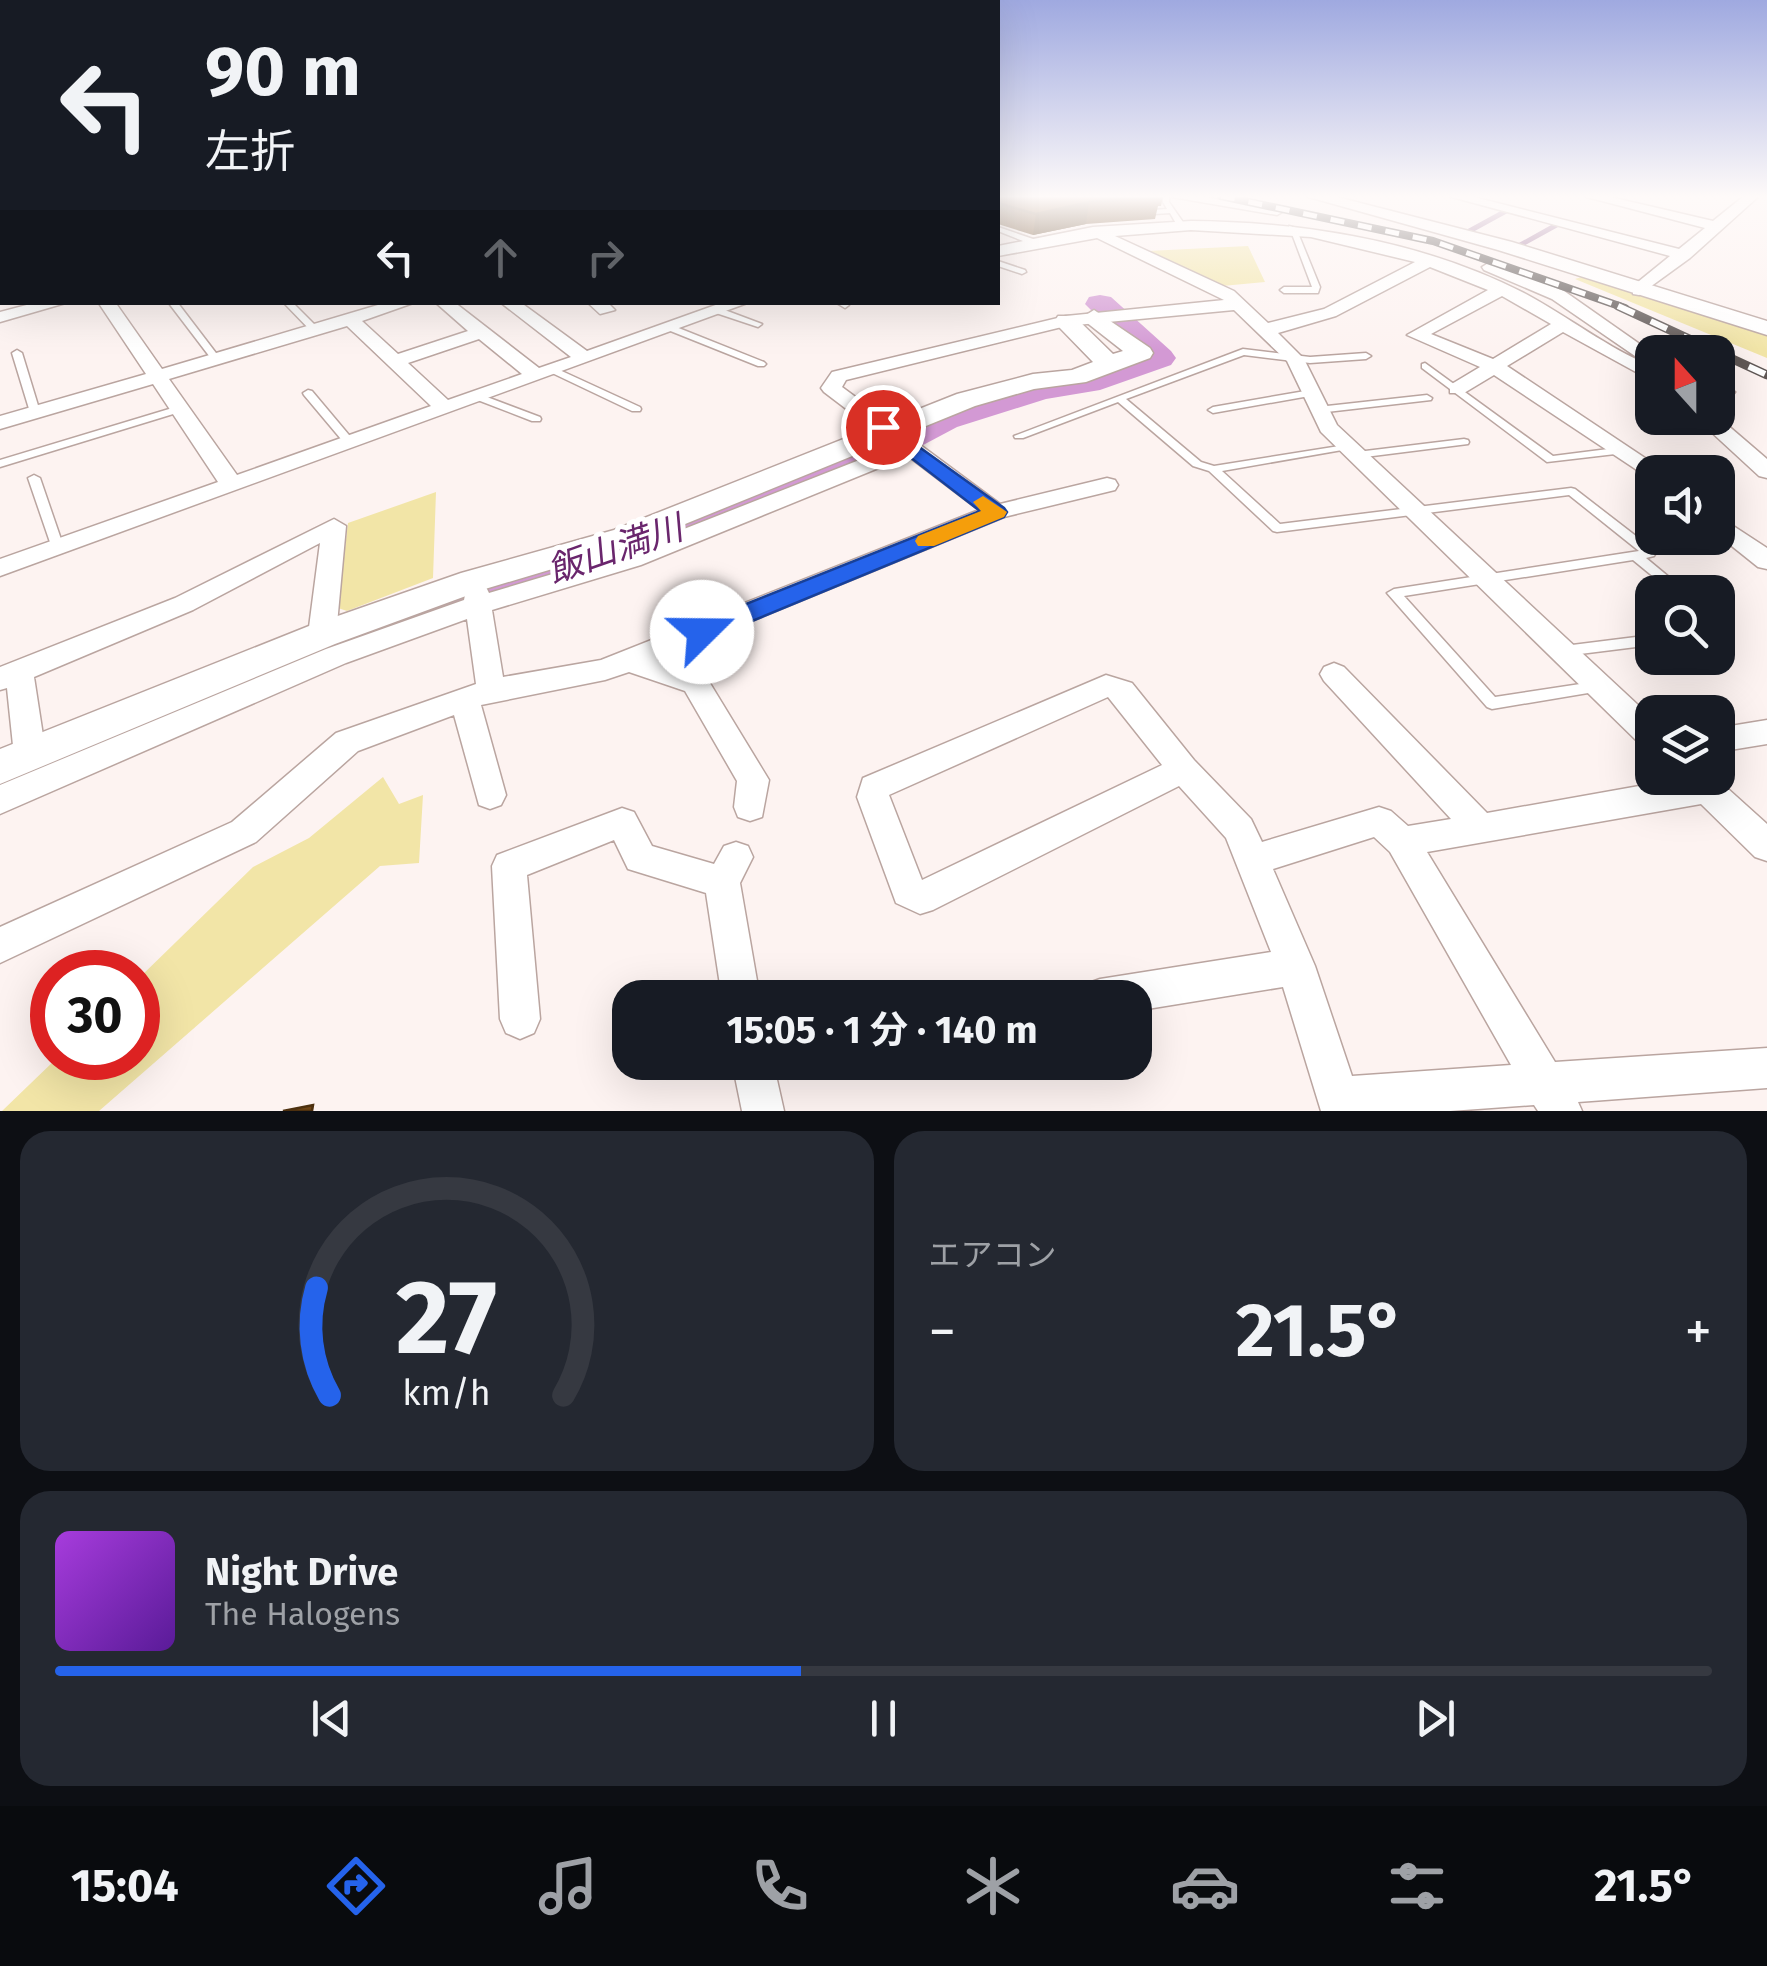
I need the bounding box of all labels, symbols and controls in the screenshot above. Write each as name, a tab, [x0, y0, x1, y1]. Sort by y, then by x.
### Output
text: 90 m	[205, 30, 361, 114]
icon: left	[40, 40, 170, 170]
text: 左折	[205, 125, 295, 179]
icon: left	[368, 230, 423, 285]
icon: ahead	[473, 230, 528, 285]
icon: right	[578, 230, 633, 285]
north arrow	[1635, 335, 1735, 435]
map controls	[1635, 335, 1735, 795]
pin	[841, 385, 926, 470]
icon: arrive	[856, 400, 911, 455]
button: sound	[1635, 455, 1735, 555]
water label: 飯山満川	[542, 505, 692, 592]
button: search	[1635, 575, 1735, 675]
position arrow	[650, 580, 754, 684]
button: layers	[1635, 695, 1735, 795]
speed limit sign: 30	[30, 950, 160, 1080]
text: 15:05 · 1 分 · 140 m	[726, 1007, 1038, 1053]
text: エアコン	[929, 1236, 1057, 1274]
text: 27	[396, 1256, 497, 1381]
text: 21.5°	[1236, 1286, 1405, 1376]
text: −	[929, 1299, 956, 1365]
text: +	[1685, 1299, 1712, 1365]
text: km/h	[403, 1372, 491, 1414]
text: Night Drive	[205, 1549, 398, 1595]
text: The Halogens	[205, 1595, 400, 1633]
icon: previous	[304, 1691, 359, 1746]
icon: pause	[856, 1691, 911, 1746]
icon: next	[1408, 1691, 1463, 1746]
icon: directions	[321, 1851, 391, 1921]
icon: music	[533, 1851, 603, 1921]
icon: phone	[745, 1851, 815, 1921]
icon: climate	[958, 1851, 1028, 1921]
icon: car	[1170, 1851, 1240, 1921]
icon: filters	[1382, 1851, 1452, 1921]
text: 15:04	[71, 1859, 179, 1913]
text: 21.5°	[1594, 1859, 1696, 1913]

